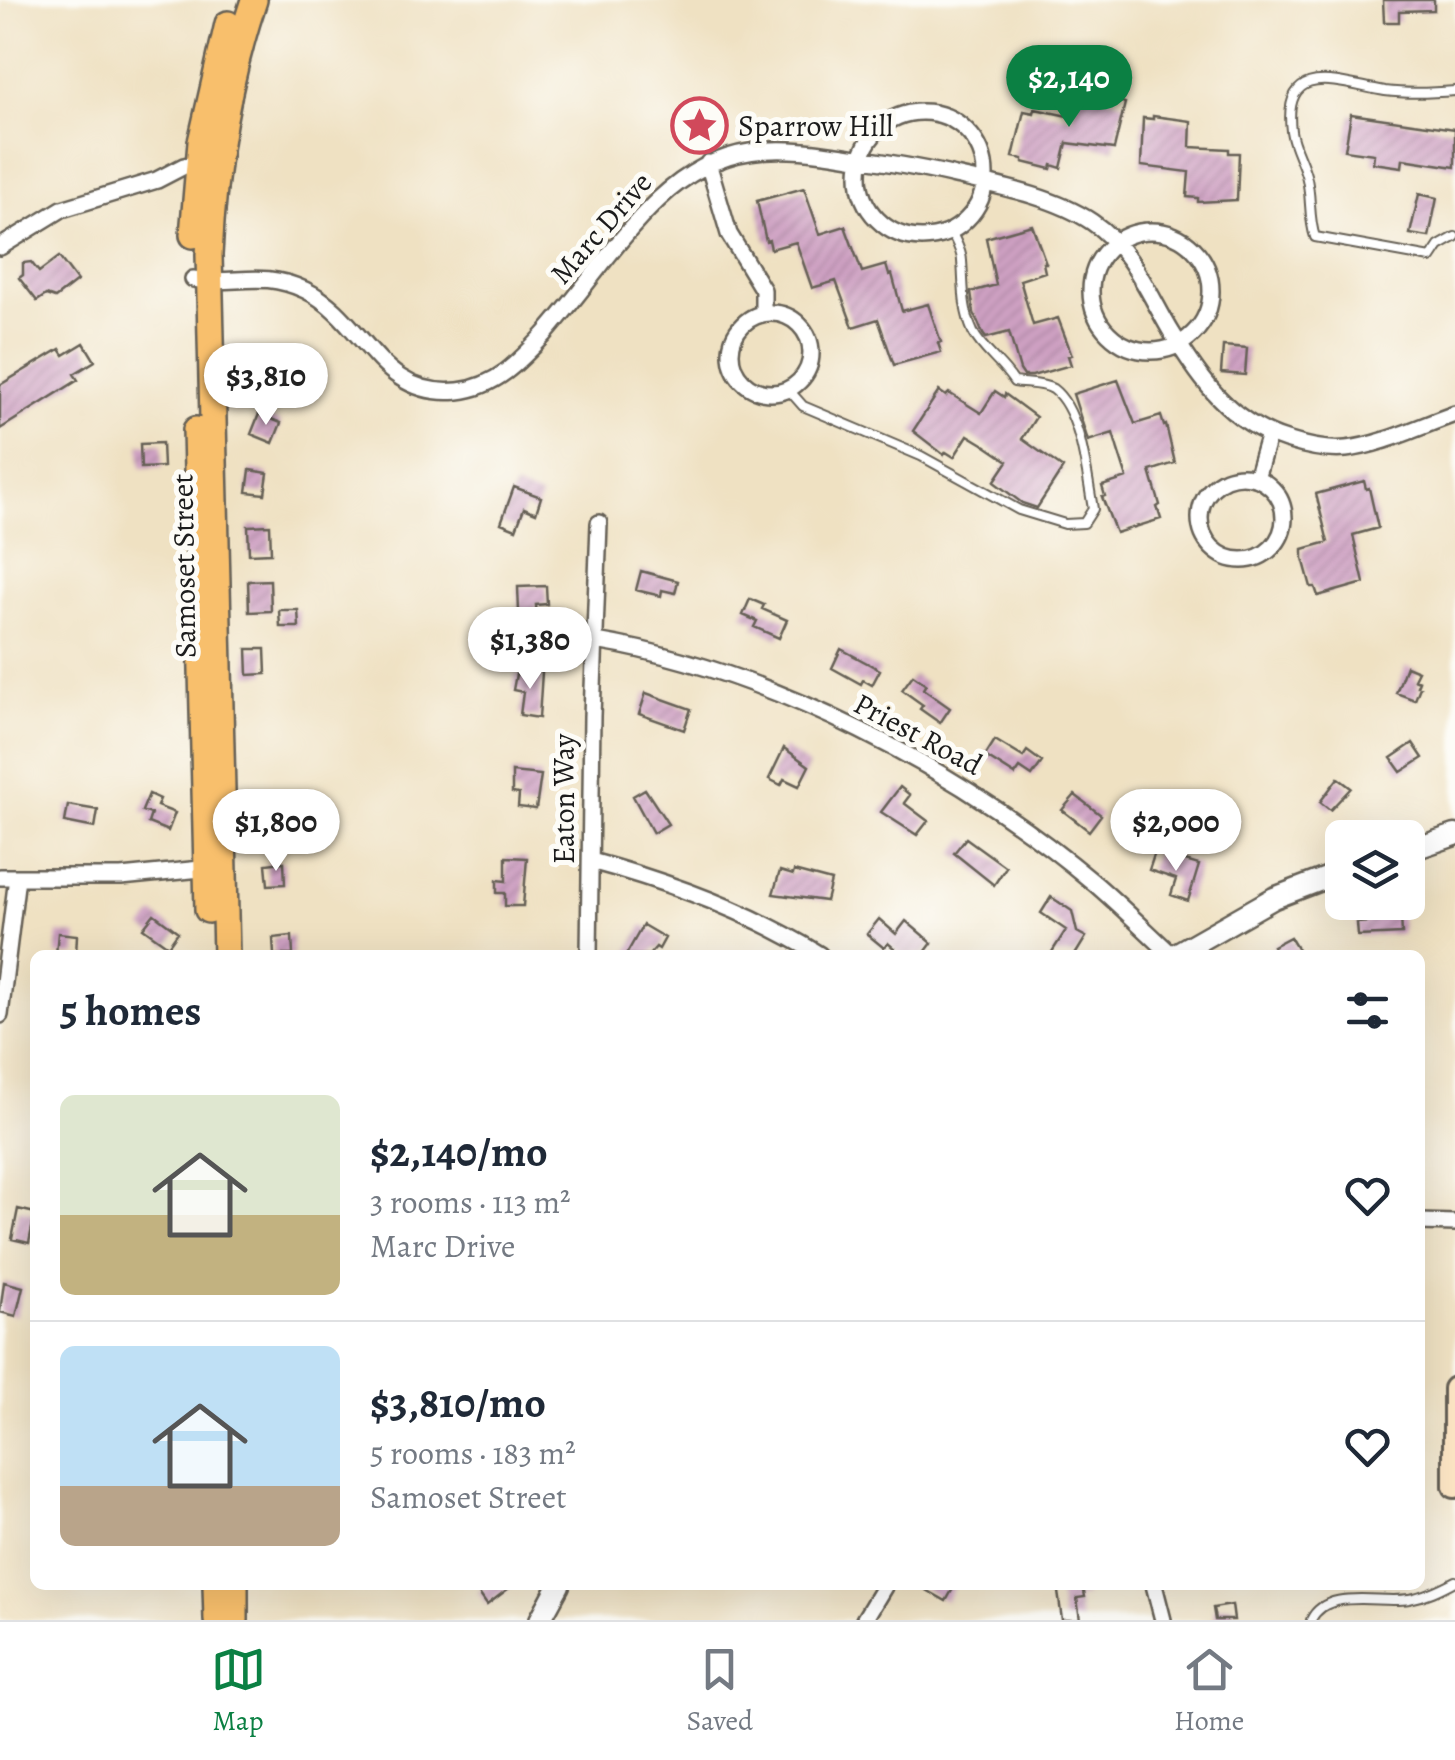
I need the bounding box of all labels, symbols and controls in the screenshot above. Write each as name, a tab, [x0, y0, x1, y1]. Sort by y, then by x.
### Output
pin: $2,140	[988, 45, 1150, 130]
text: $2,140	[1028, 55, 1110, 99]
place icon: Sparrow Hill	[669, 96, 729, 156]
place label: Sparrow Hill	[738, 106, 893, 146]
street label: Marc Drive	[541, 163, 661, 293]
pin: $3,810	[185, 343, 347, 428]
text: $3,810	[226, 353, 306, 397]
street label: Samoset Street	[162, 473, 206, 658]
pin: $1,380	[449, 607, 611, 692]
text: $1,380	[490, 617, 570, 661]
street label: Priest Road	[847, 683, 990, 785]
street label: Eaton Way	[544, 733, 584, 864]
pin: $1,800	[195, 789, 357, 874]
pin: $2,000	[1095, 789, 1257, 874]
text: $1,800	[235, 799, 317, 843]
text: $2,000	[1132, 799, 1220, 843]
map controls	[1325, 820, 1425, 920]
button: layers	[1325, 820, 1425, 920]
text: 5 homes	[60, 982, 201, 1039]
icon: filters	[1340, 983, 1395, 1038]
text: $2,140/mo	[370, 1123, 548, 1180]
icon: home	[140, 1135, 260, 1255]
icon: heart	[1340, 1168, 1395, 1223]
text: 3 rooms · 113 m²	[370, 1180, 571, 1224]
text: Marc Drive	[370, 1224, 515, 1268]
text: $3,810/mo	[370, 1374, 546, 1431]
icon: home	[140, 1386, 260, 1506]
icon: heart	[1340, 1419, 1395, 1474]
text: 5 rooms · 183 m²	[370, 1431, 576, 1475]
text: Samoset Street	[370, 1475, 567, 1519]
tab: Map	[211, 1642, 266, 1740]
tab: Saved	[687, 1642, 753, 1740]
tab: Home	[1174, 1642, 1244, 1740]

